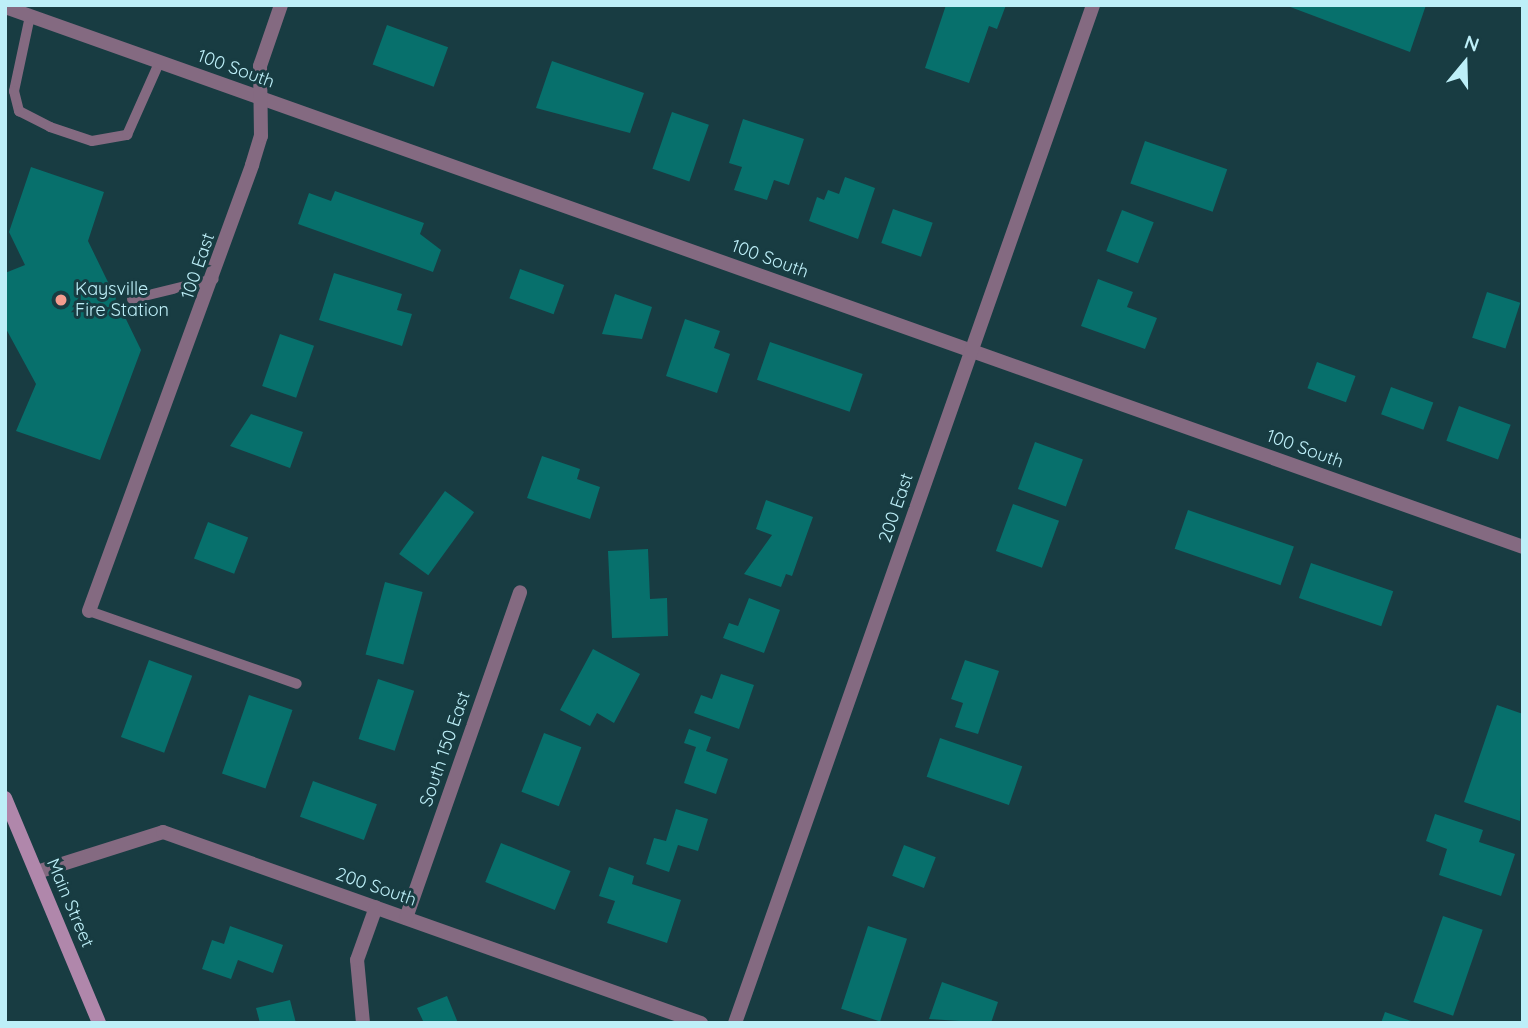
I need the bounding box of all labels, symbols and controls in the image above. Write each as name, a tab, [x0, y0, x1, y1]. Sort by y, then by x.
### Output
north arrow	[1430, 28, 1500, 98]
text: N	[1461, 30, 1482, 57]
street label: 100 South	[194, 45, 278, 93]
street label: 100 East	[177, 230, 219, 302]
street label: 100 South	[728, 235, 812, 283]
place label: Kaysville Fire Station	[75, 279, 169, 322]
marker: Kaysville Fire Station	[53, 292, 69, 308]
street label: 100 South	[1263, 425, 1347, 473]
street label: 200 East	[874, 470, 918, 546]
street label: South 150 East	[415, 689, 475, 809]
street label: Main Street	[42, 855, 98, 951]
street label: 200 South	[333, 863, 419, 911]

